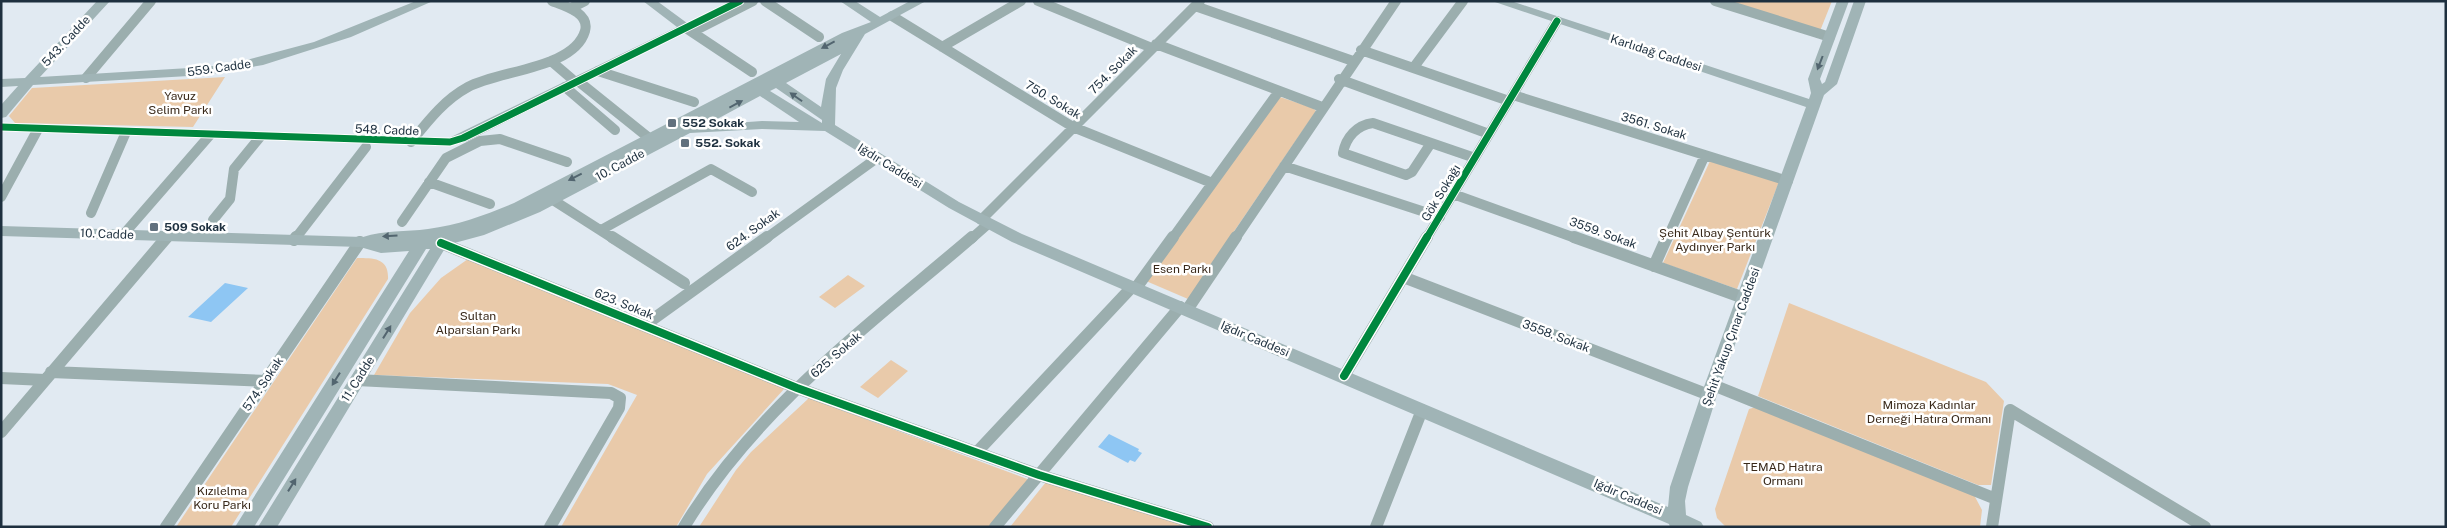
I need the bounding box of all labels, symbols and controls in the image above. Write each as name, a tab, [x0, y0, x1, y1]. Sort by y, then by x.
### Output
street label: 543. Cadde	[39, 13, 93, 69]
street label: Karlıdağ Caddesi	[1609, 32, 1703, 74]
one-way arrow	[821, 41, 835, 49]
street label: 754. Sokak	[1086, 43, 1140, 97]
one-way arrow	[1816, 56, 1824, 71]
street label: 559. Cadde	[186, 57, 252, 79]
street label: 750. Sokak	[1023, 78, 1084, 122]
park label: Yavuz Selim Parkı	[148, 89, 212, 117]
one-way arrow	[790, 92, 803, 102]
one-way arrow	[728, 100, 743, 108]
street label: 3561. Sokak	[1619, 109, 1689, 143]
place label: 552 Sokak	[682, 116, 744, 130]
marker: 552 Sokak	[666, 117, 678, 129]
street label: 548. Cadde	[355, 122, 420, 138]
place label: 552. Sokak	[695, 136, 760, 150]
marker: 552. Sokak	[679, 137, 691, 149]
street label: Iğdır Caddesi	[855, 141, 925, 191]
street label: 10. Cadde	[593, 146, 647, 184]
street label: Gök Sokağı	[1419, 162, 1463, 224]
one-way arrow	[568, 173, 583, 181]
street label: 624. Sokak	[724, 206, 783, 254]
street label: 3559. Sokak	[1567, 214, 1639, 252]
place label: 509 Sokak	[164, 220, 226, 234]
marker: 509 Sokak	[148, 221, 160, 233]
street label: 10. Cadde	[80, 226, 134, 242]
park label: Şehit Albay Şentürk Aydınyer Parkı	[1659, 226, 1771, 254]
one-way arrow	[381, 232, 397, 240]
park label: Esen Parkı	[1153, 262, 1211, 276]
street label: Şehit Yakup Çınar Caddesi	[1699, 266, 1763, 408]
street label: 623. Sokak	[592, 286, 656, 322]
park label: Sultan Alparslan Parkı	[435, 309, 521, 337]
street label: 3558. Sokak	[1520, 317, 1592, 355]
street label: Iğdır Caddesi	[1219, 318, 1292, 360]
one-way arrow	[382, 325, 391, 338]
street label: 625. Sokak	[808, 329, 864, 381]
street label: 11. Cadde	[338, 353, 378, 404]
street label: 574. Sokak	[240, 354, 286, 414]
one-way arrow	[332, 373, 341, 386]
park label: Mimoza Kadınlar Derneği Hatıra Ormanı	[1867, 398, 1991, 426]
park label: TEMAD Hatıra Ormanı	[1743, 460, 1823, 488]
street label: Iğdır Caddesi	[1592, 476, 1665, 518]
one-way arrow	[288, 479, 297, 492]
park label: Kızılelma Koru Parkı	[193, 484, 251, 512]

